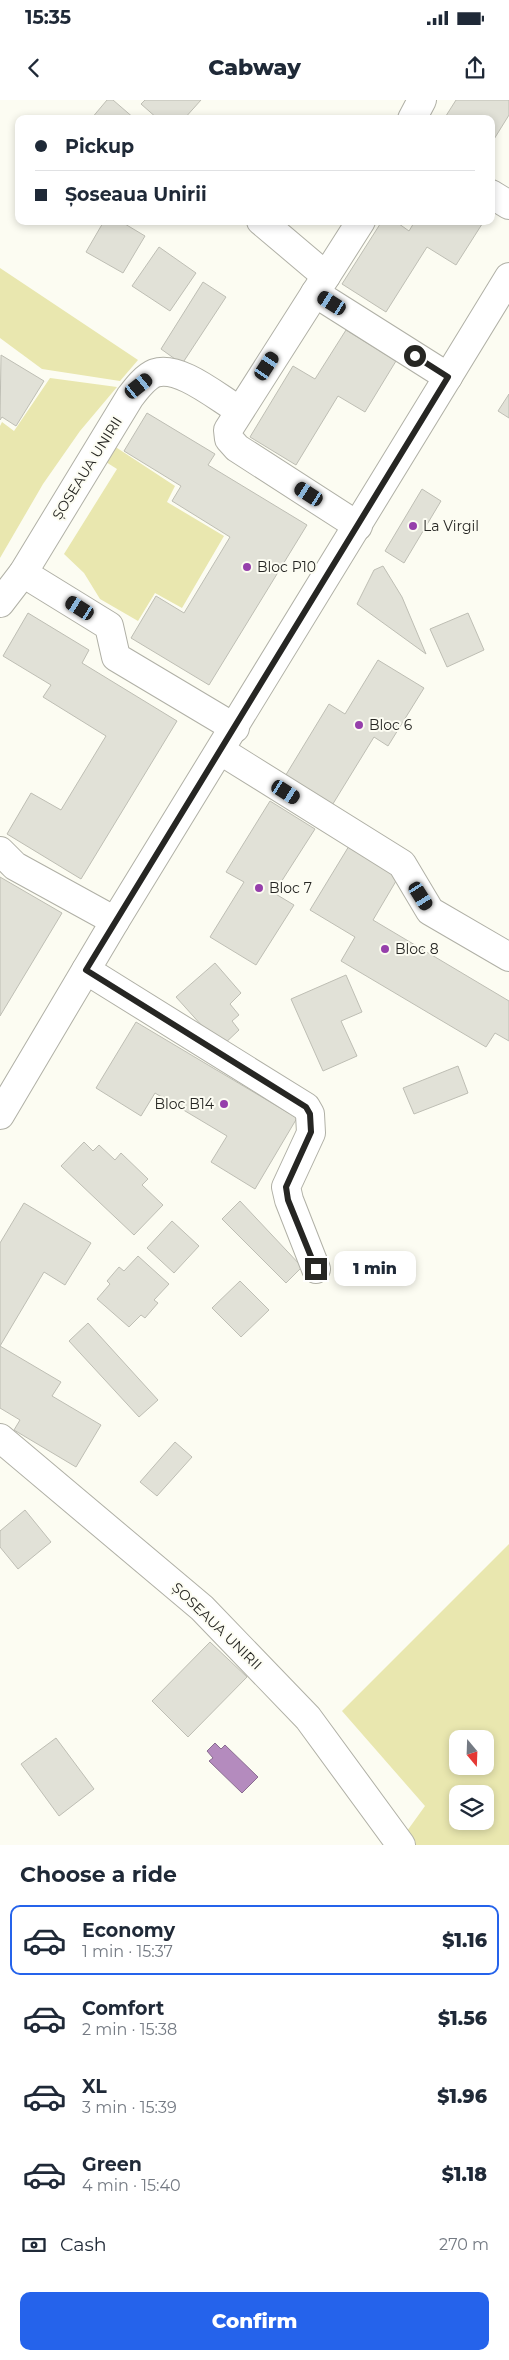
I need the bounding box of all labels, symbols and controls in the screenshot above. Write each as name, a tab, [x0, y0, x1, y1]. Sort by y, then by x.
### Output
text: 15:35	[25, 6, 71, 29]
icon: back	[20, 54, 48, 82]
text: Cabway	[208, 54, 301, 81]
icon: share	[461, 54, 489, 82]
text: Pickup	[65, 135, 134, 158]
text: Șoseaua Unirii	[65, 183, 207, 206]
car	[315, 289, 348, 317]
route start	[404, 345, 426, 367]
car	[252, 349, 281, 383]
car	[122, 371, 155, 401]
street label: ȘOSEAUA UNIRII	[48, 413, 127, 523]
car	[292, 480, 325, 508]
place label: La Virgil	[423, 517, 479, 535]
marker: La Virgil	[407, 520, 419, 532]
place label: Bloc P10	[257, 558, 316, 576]
marker: Bloc P10	[241, 561, 253, 573]
car	[63, 594, 96, 622]
place label: Bloc 6	[369, 716, 413, 734]
marker: Bloc 6	[353, 719, 365, 731]
car	[269, 778, 302, 806]
place label: Bloc 7	[269, 879, 312, 897]
car	[406, 879, 435, 913]
marker: Bloc 7	[253, 882, 265, 894]
place label: Bloc 8	[395, 940, 439, 958]
marker: Bloc 8	[379, 943, 391, 955]
place label: Bloc B14	[154, 1095, 215, 1113]
marker: Bloc B14	[218, 1098, 230, 1110]
callout: 1 min	[334, 1252, 416, 1286]
route end	[305, 1258, 327, 1280]
text: 1 min	[353, 1259, 397, 1278]
street label: ȘOSEAUA UNIRII	[168, 1579, 266, 1674]
north arrow	[449, 1730, 494, 1775]
map controls	[449, 1730, 494, 1830]
button: layers	[449, 1785, 494, 1830]
text: Choose a ride	[20, 1861, 177, 1888]
icon: car	[22, 1918, 67, 1963]
text: Economy	[82, 1919, 175, 1942]
text: $1.16	[442, 1929, 487, 1952]
text: 1 min · 15:37	[82, 1942, 173, 1961]
icon: car	[22, 1996, 67, 2041]
text: Comfort	[82, 1997, 164, 2020]
text: $1.56	[438, 2007, 487, 2030]
text: 2 min · 15:38	[82, 2020, 177, 2039]
icon: car	[22, 2074, 67, 2119]
text: XL	[82, 2075, 107, 2098]
text: $1.96	[437, 2085, 487, 2108]
text: 3 min · 15:39	[82, 2098, 177, 2117]
icon: car	[22, 2152, 67, 2197]
text: Green	[82, 2153, 142, 2176]
text: $1.18	[442, 2163, 487, 2186]
text: 4 min · 15:40	[82, 2176, 181, 2195]
icon: cash	[20, 2231, 48, 2259]
text: Cash	[60, 2233, 107, 2256]
text: 270 m	[439, 2235, 489, 2254]
button: Confirm	[20, 2292, 489, 2350]

